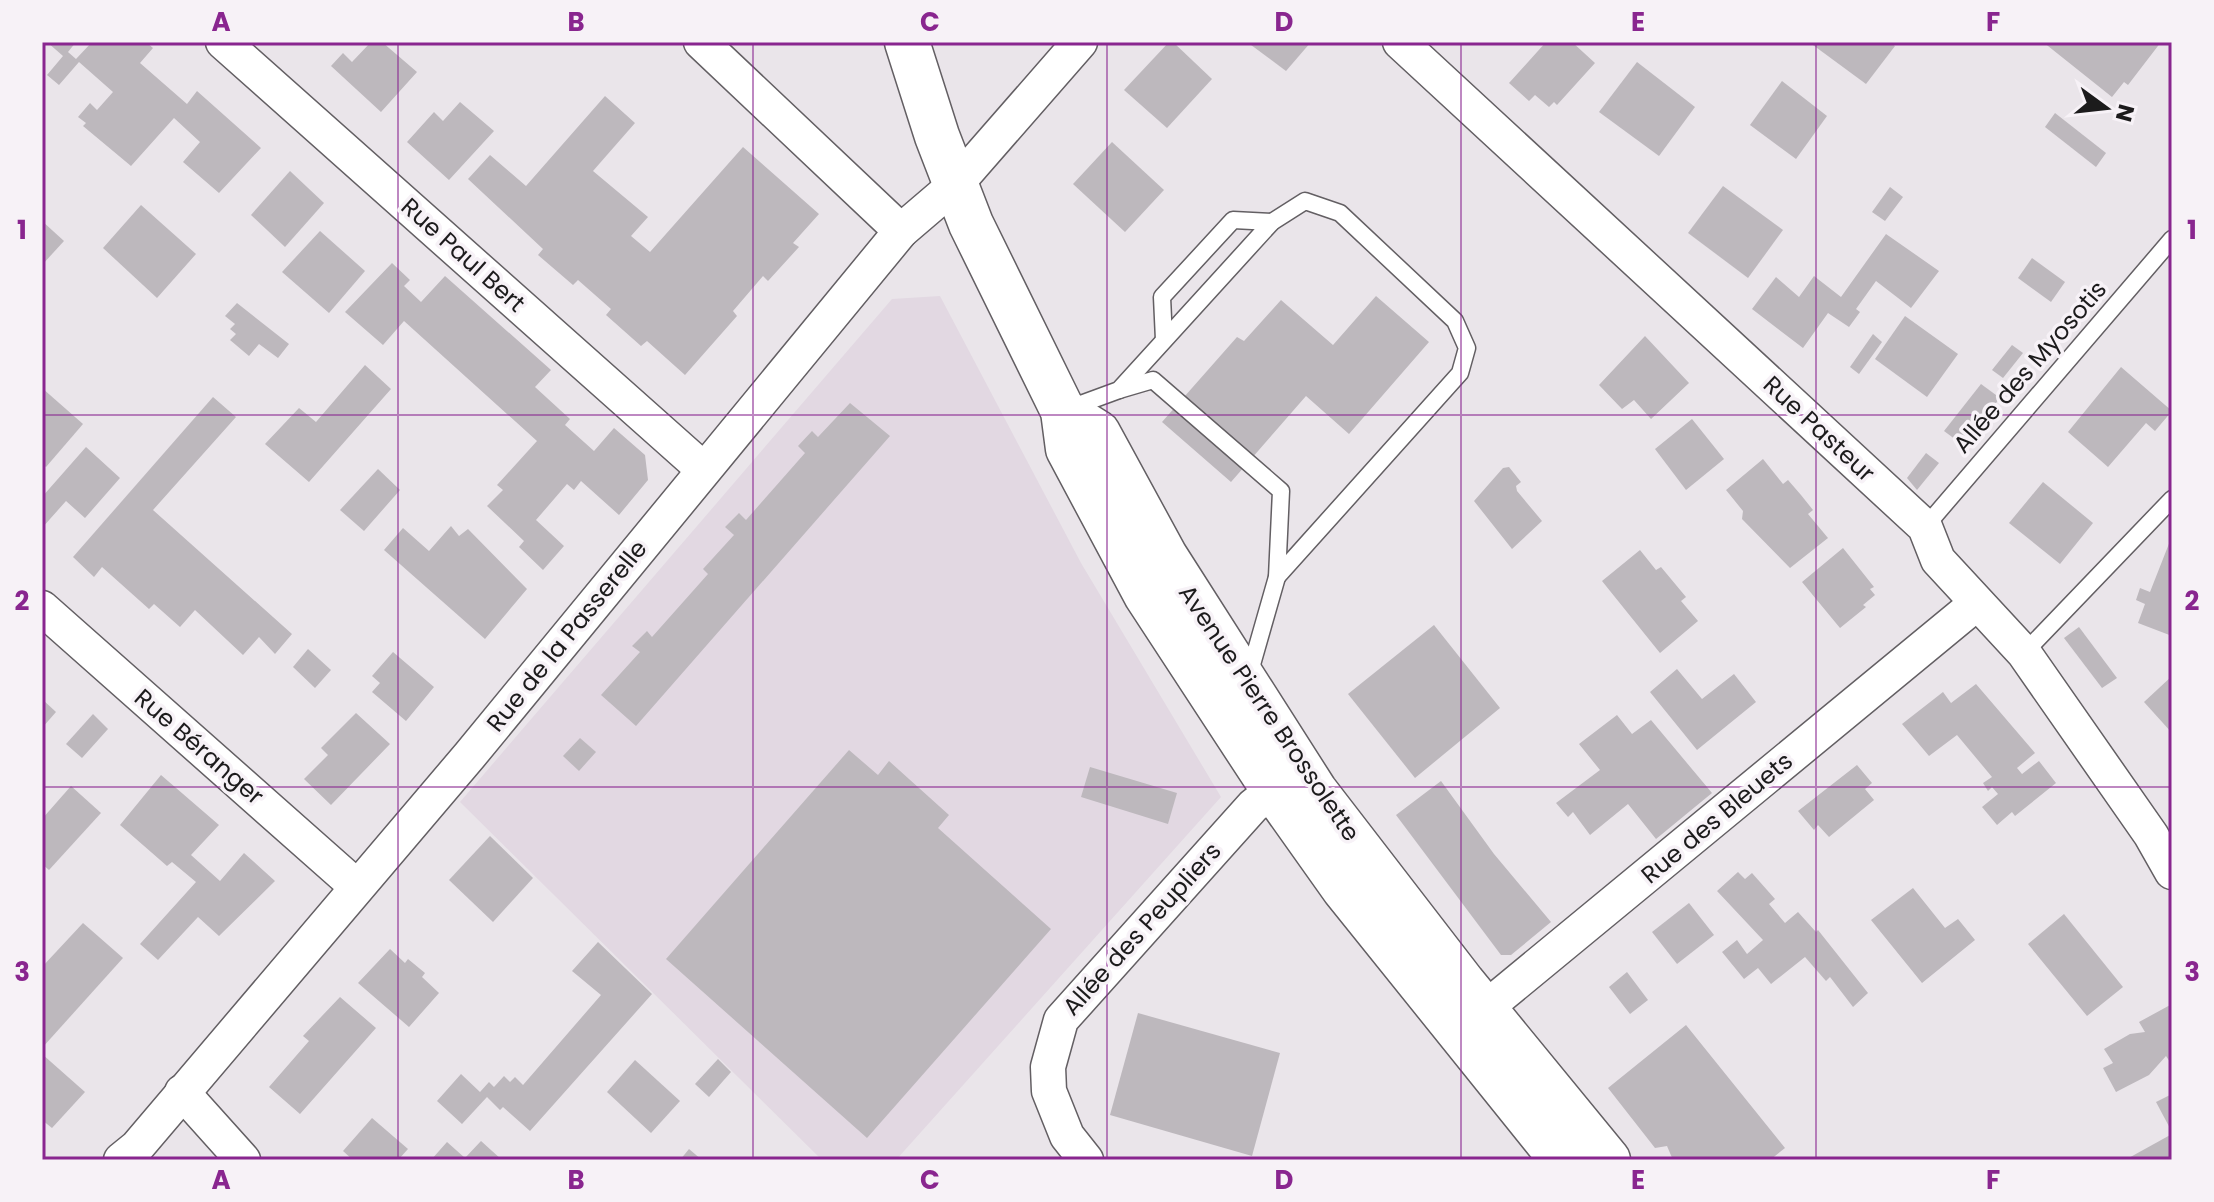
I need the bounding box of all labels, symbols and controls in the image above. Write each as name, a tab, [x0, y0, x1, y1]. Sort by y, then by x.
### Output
text: A	[211, 4, 231, 40]
text: B	[567, 4, 585, 40]
text: C	[920, 4, 940, 40]
text: D	[1275, 4, 1294, 40]
text: E	[1631, 4, 1645, 40]
text: F	[1986, 4, 2000, 40]
north arrow	[2066, 68, 2146, 148]
text: N	[2108, 101, 2142, 125]
street label: Rue Paul Bert	[394, 190, 532, 319]
text: 1	[17, 212, 27, 248]
text: 1	[2187, 212, 2197, 248]
street label: Allée des Myosotis	[1945, 273, 2114, 460]
street label: Rue Pasteur	[1756, 368, 1882, 489]
street label: Rue de la Passerelle	[479, 533, 654, 739]
street label: Avenue Pierre Brossolette	[1171, 578, 1368, 848]
text: 2	[15, 583, 30, 619]
text: 2	[2185, 583, 2200, 619]
street label: Rue Béranger	[128, 681, 271, 812]
street label: Rue des Bleuets	[1634, 744, 1799, 891]
street label: Allée des Peupliers	[1055, 835, 1228, 1022]
text: 3	[14, 954, 30, 990]
text: 3	[2184, 954, 2200, 990]
text: A	[211, 1162, 231, 1198]
text: B	[567, 1162, 585, 1198]
text: C	[920, 1162, 940, 1198]
text: D	[1275, 1162, 1294, 1198]
text: E	[1631, 1162, 1645, 1198]
text: F	[1986, 1162, 2000, 1198]

